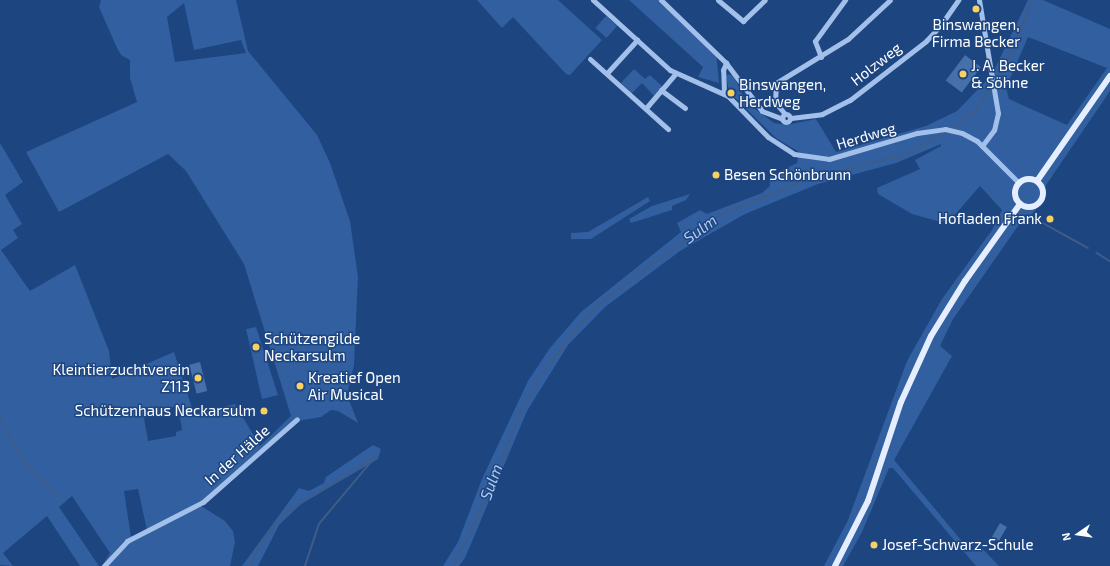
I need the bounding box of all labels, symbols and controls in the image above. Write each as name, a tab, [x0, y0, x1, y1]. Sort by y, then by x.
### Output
marker: Binswangen, Firma Becker	[971, 4, 981, 14]
place label: Binswangen, Firma Becker	[932, 15, 1020, 50]
street label: Holzweg	[847, 39, 905, 89]
place label: J. A. Becker & Söhne	[971, 56, 1045, 91]
marker: J. A. Becker & Söhne	[958, 69, 968, 79]
place label: Binswangen, Herdweg	[739, 75, 826, 110]
marker: Binswangen, Herdweg	[726, 88, 736, 98]
street label: Herdweg	[834, 118, 898, 154]
place label: Besen Schönbrunn	[724, 166, 851, 184]
marker: Besen Schönbrunn	[711, 170, 721, 180]
water label: Sulm	[680, 210, 720, 248]
place label: Hofladen Frank	[938, 210, 1042, 228]
marker: Hofladen Frank	[1045, 214, 1055, 224]
place label: Schützengilde Neckarsulm	[264, 329, 360, 364]
marker: Schützengilde Neckarsulm	[251, 342, 261, 352]
place label: Kleintierzuchtverein Z113	[52, 360, 190, 395]
place label: Kreatief Open Air Musical	[308, 368, 401, 403]
marker: Kleintierzuchtverein Z113	[193, 373, 203, 383]
marker: Kreatief Open Air Musical	[295, 381, 305, 391]
place label: Schützenhaus Neckarsulm	[75, 402, 256, 420]
marker: Schützenhaus Neckarsulm	[259, 406, 269, 416]
street label: In der Hälde	[201, 421, 273, 489]
water label: Sulm	[476, 461, 506, 503]
north arrow	[1058, 514, 1098, 554]
text: N	[1059, 531, 1073, 542]
place label: Josef-Schwarz-Schule	[882, 536, 1034, 554]
marker: Josef-Schwarz-Schule	[869, 540, 879, 550]

